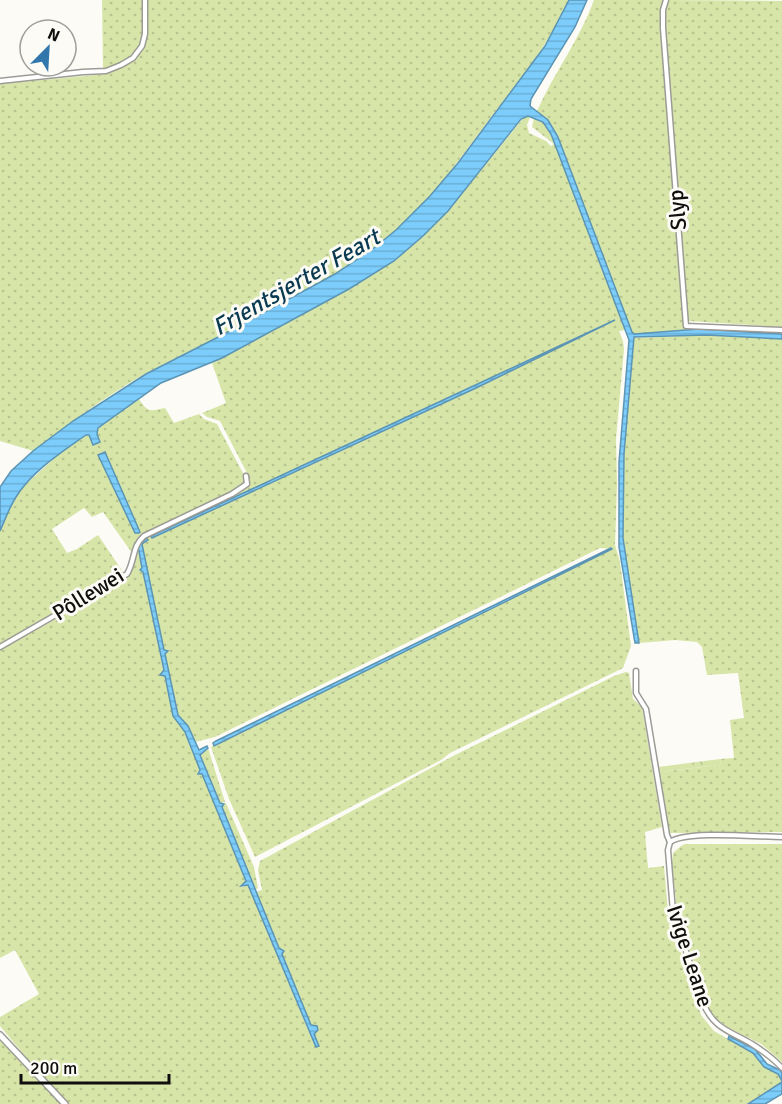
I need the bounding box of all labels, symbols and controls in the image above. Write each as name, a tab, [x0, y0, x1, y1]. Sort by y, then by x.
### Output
north arrow	[18, 18, 78, 78]
text: N	[45, 24, 63, 47]
street label: Slyp	[662, 189, 692, 231]
water label: Frjentsjerter Feart	[207, 221, 387, 342]
street label: Pôllewei	[47, 562, 129, 626]
street label: Ivige Leane	[661, 902, 719, 1010]
scale bar	[21, 1047, 170, 1085]
text: 200 m	[30, 1057, 77, 1079]

